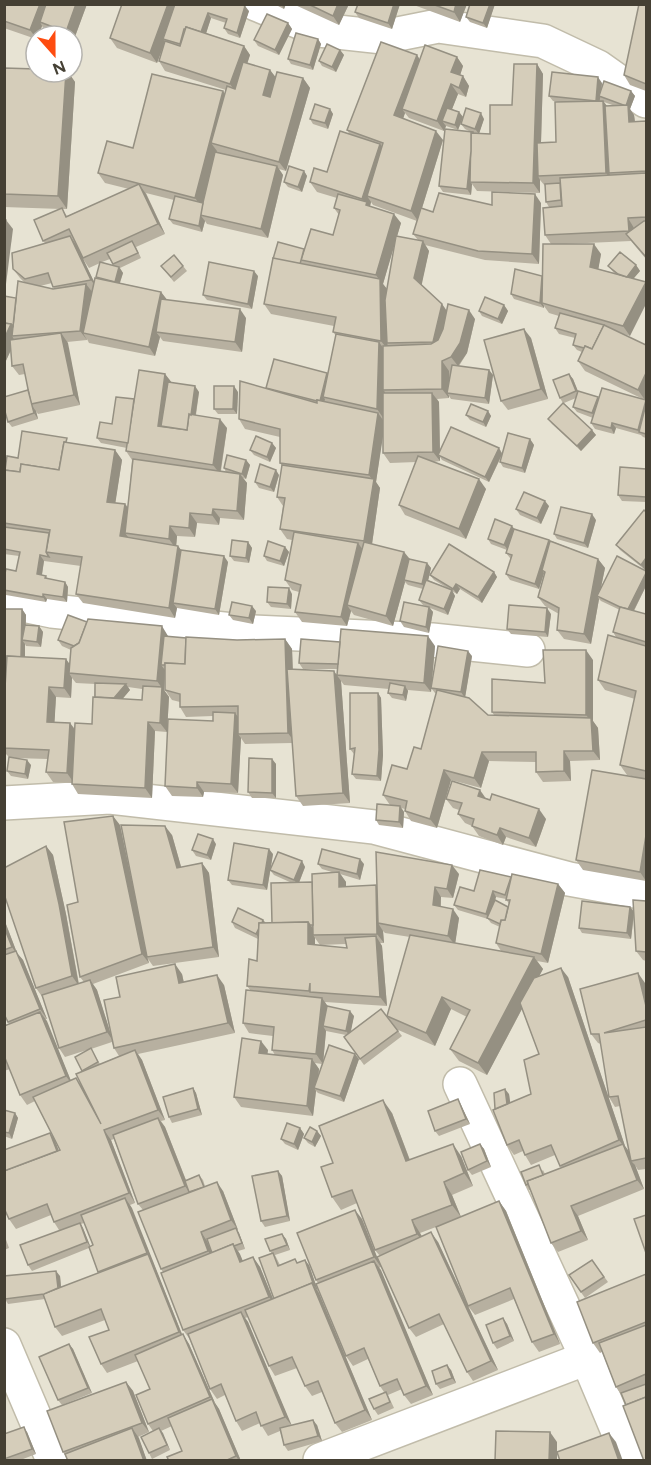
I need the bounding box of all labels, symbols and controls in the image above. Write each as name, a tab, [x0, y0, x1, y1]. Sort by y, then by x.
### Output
north arrow	[24, 24, 84, 84]
text: N	[50, 56, 68, 79]

